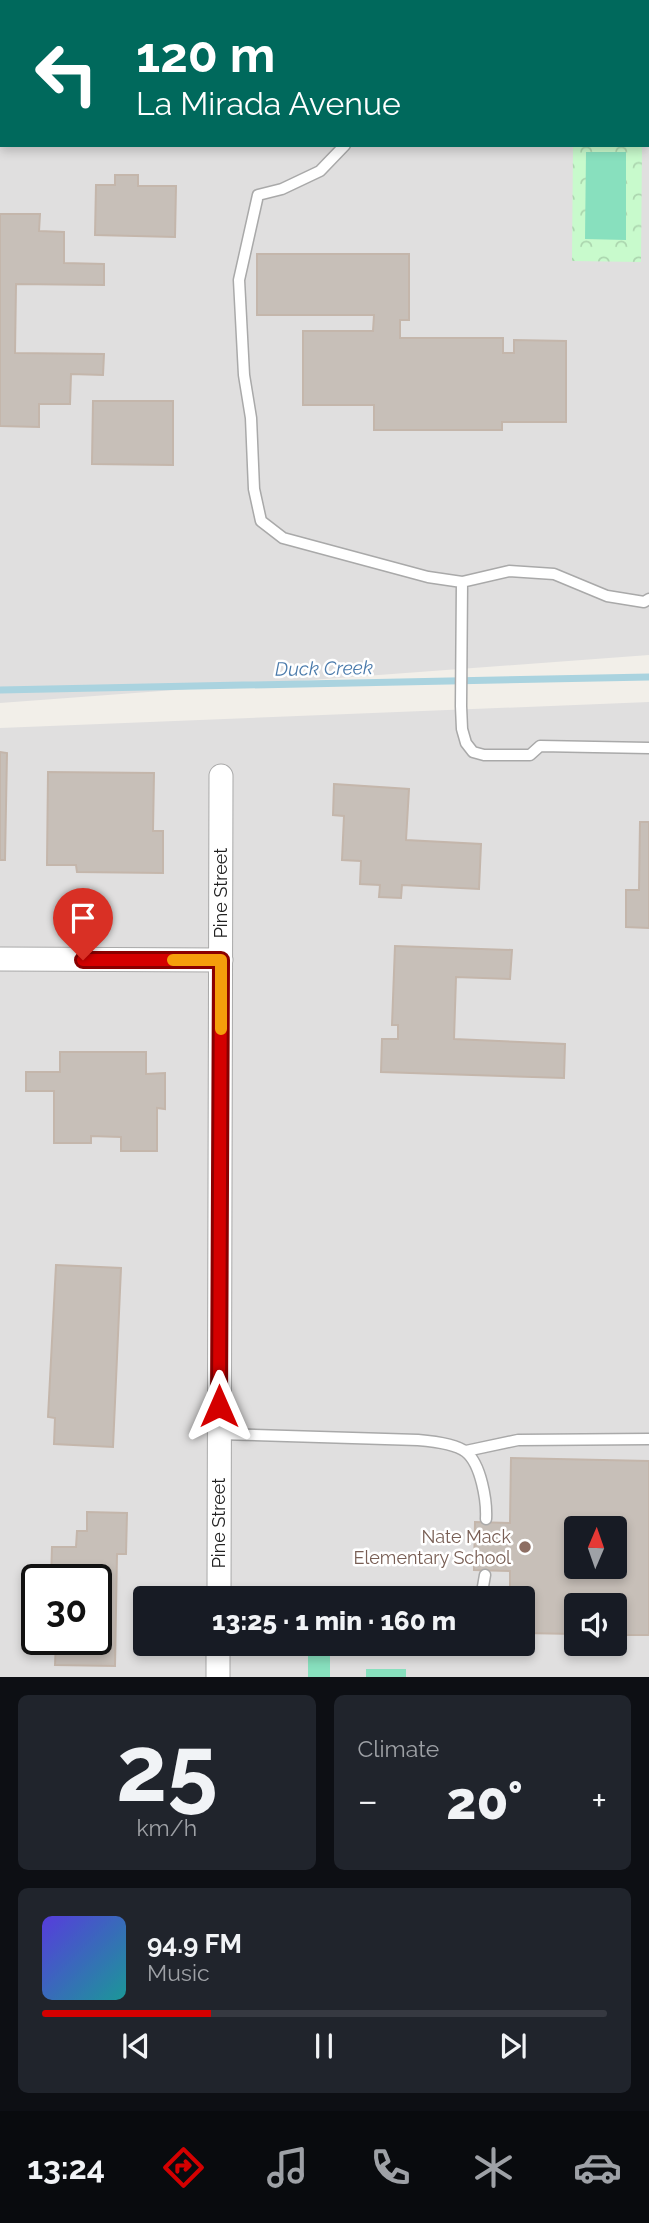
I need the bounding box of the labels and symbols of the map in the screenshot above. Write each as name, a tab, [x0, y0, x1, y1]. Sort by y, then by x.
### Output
water label: Duck Creek	[275, 656, 373, 680]
street label: Pine Street	[210, 848, 231, 938]
pin	[53, 888, 113, 960]
position arrow	[182, 1369, 256, 1443]
street label: Pine Street	[208, 1478, 229, 1568]
north arrow	[564, 1516, 626, 1578]
place label: Nate Mack Elementary School	[353, 1526, 511, 1568]
marker: Nate Mack Elementary School	[517, 1539, 533, 1555]
speed limit sign: 30	[21, 1564, 112, 1655]

